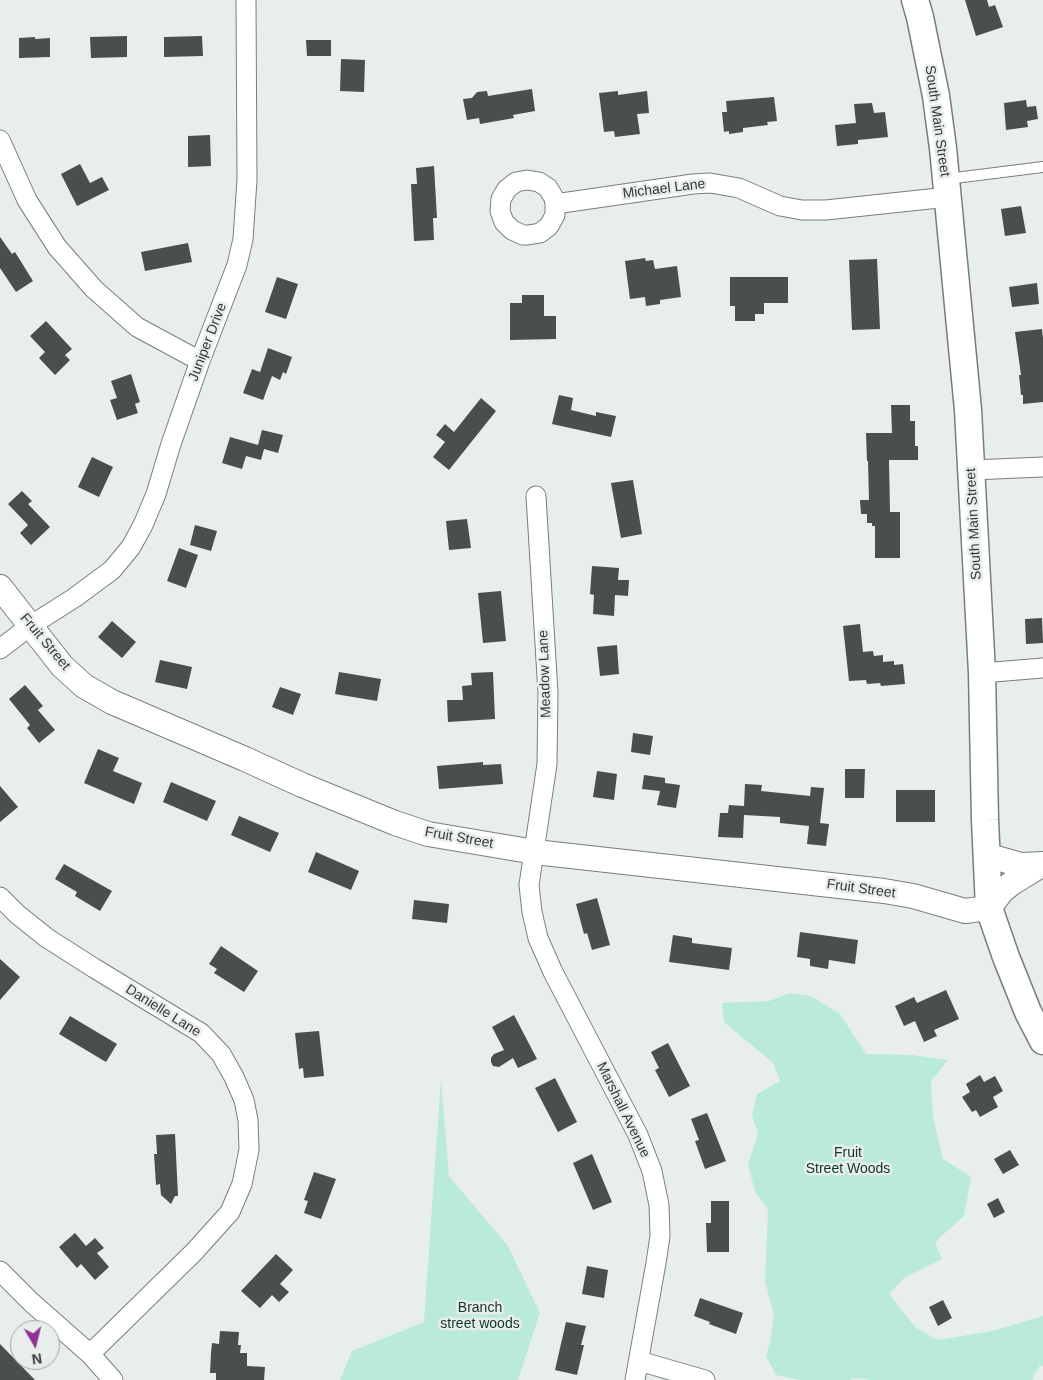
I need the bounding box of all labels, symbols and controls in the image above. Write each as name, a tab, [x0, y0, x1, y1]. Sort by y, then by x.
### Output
street label: South Main Street	[921, 64, 953, 178]
street label: Michael Lane	[622, 176, 706, 202]
street label: Juniper Drive	[185, 300, 231, 384]
street label: South Main Street	[963, 468, 985, 580]
street label: Fruit Street	[16, 610, 74, 674]
street label: Meadow Lane	[535, 630, 555, 718]
street label: Fruit Street	[423, 824, 495, 852]
street label: Fruit Street	[826, 876, 896, 902]
street label: Danielle Lane	[122, 981, 204, 1041]
street label: Marshall Avenue	[593, 1060, 653, 1160]
park label: Fruit Street Woods	[806, 1145, 890, 1178]
park label: Branch street woods	[440, 1300, 520, 1332]
north arrow	[10, 1320, 60, 1370]
text: N	[31, 1350, 43, 1367]

